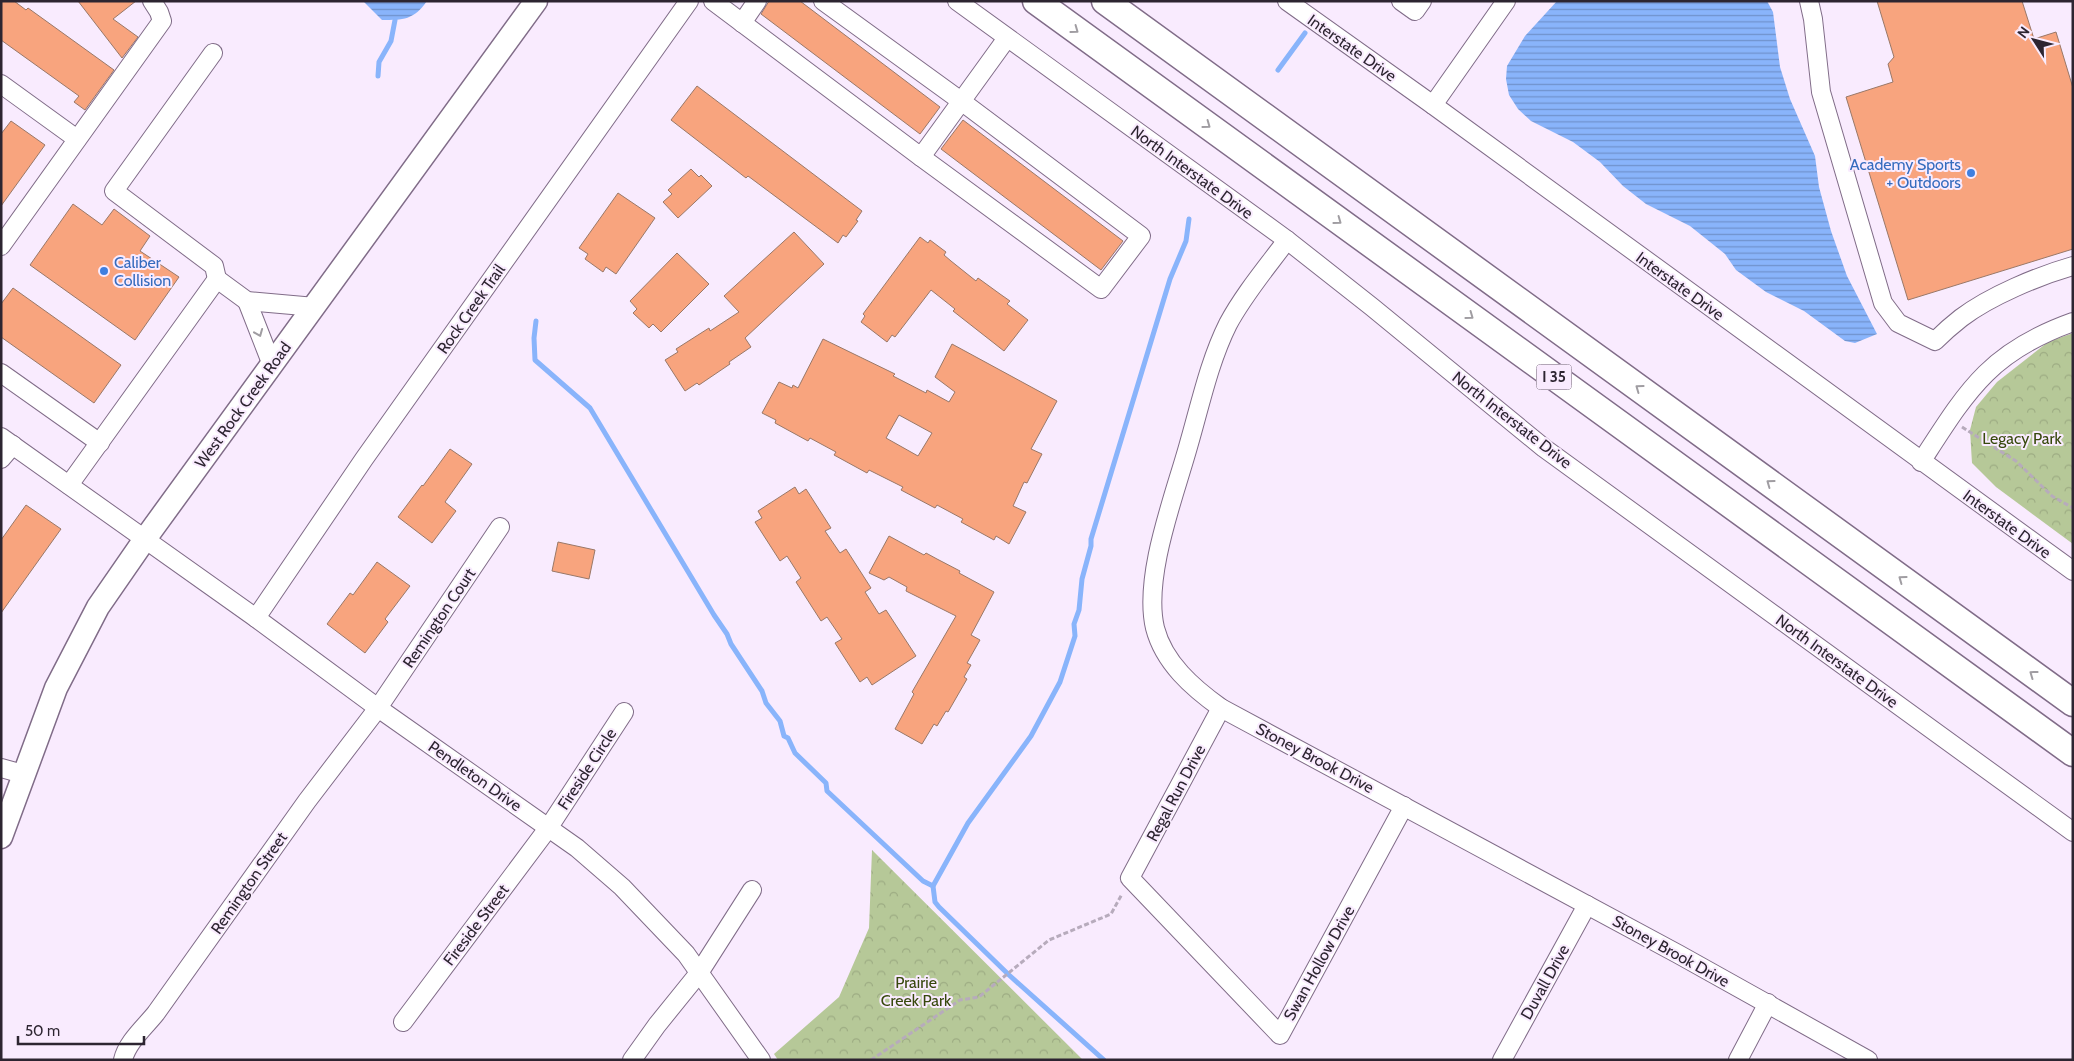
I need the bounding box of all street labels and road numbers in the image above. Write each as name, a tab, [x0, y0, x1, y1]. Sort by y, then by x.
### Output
street label: Interstate Drive	[1304, 10, 1400, 86]
street label: North Interstate Drive	[1127, 121, 1257, 223]
street label: Interstate Drive	[1632, 248, 1728, 324]
street label: Rock Creek Trail	[433, 260, 509, 357]
street label: West Rock Creek Road	[191, 338, 295, 472]
road number: I 35	[1536, 364, 1572, 390]
street label: North Interstate Drive	[1448, 367, 1576, 473]
street label: Interstate Drive	[1959, 486, 2055, 562]
street label: Remington Court	[399, 564, 480, 671]
street label: North Interstate Drive	[1772, 610, 1902, 712]
street label: Stoney Brook Drive	[1253, 719, 1377, 797]
street label: Fireside Circle	[554, 725, 620, 813]
street label: Pendleton Drive	[425, 737, 525, 815]
street label: Regal Run Drive	[1143, 741, 1209, 845]
street label: Remington Street	[207, 828, 291, 937]
street label: Fireside Street	[439, 880, 513, 969]
street label: Swan Hollow Drive	[1280, 902, 1358, 1024]
street label: Stoney Brook Drive	[1609, 911, 1733, 991]
street label: Duvall Drive	[1517, 941, 1573, 1023]

